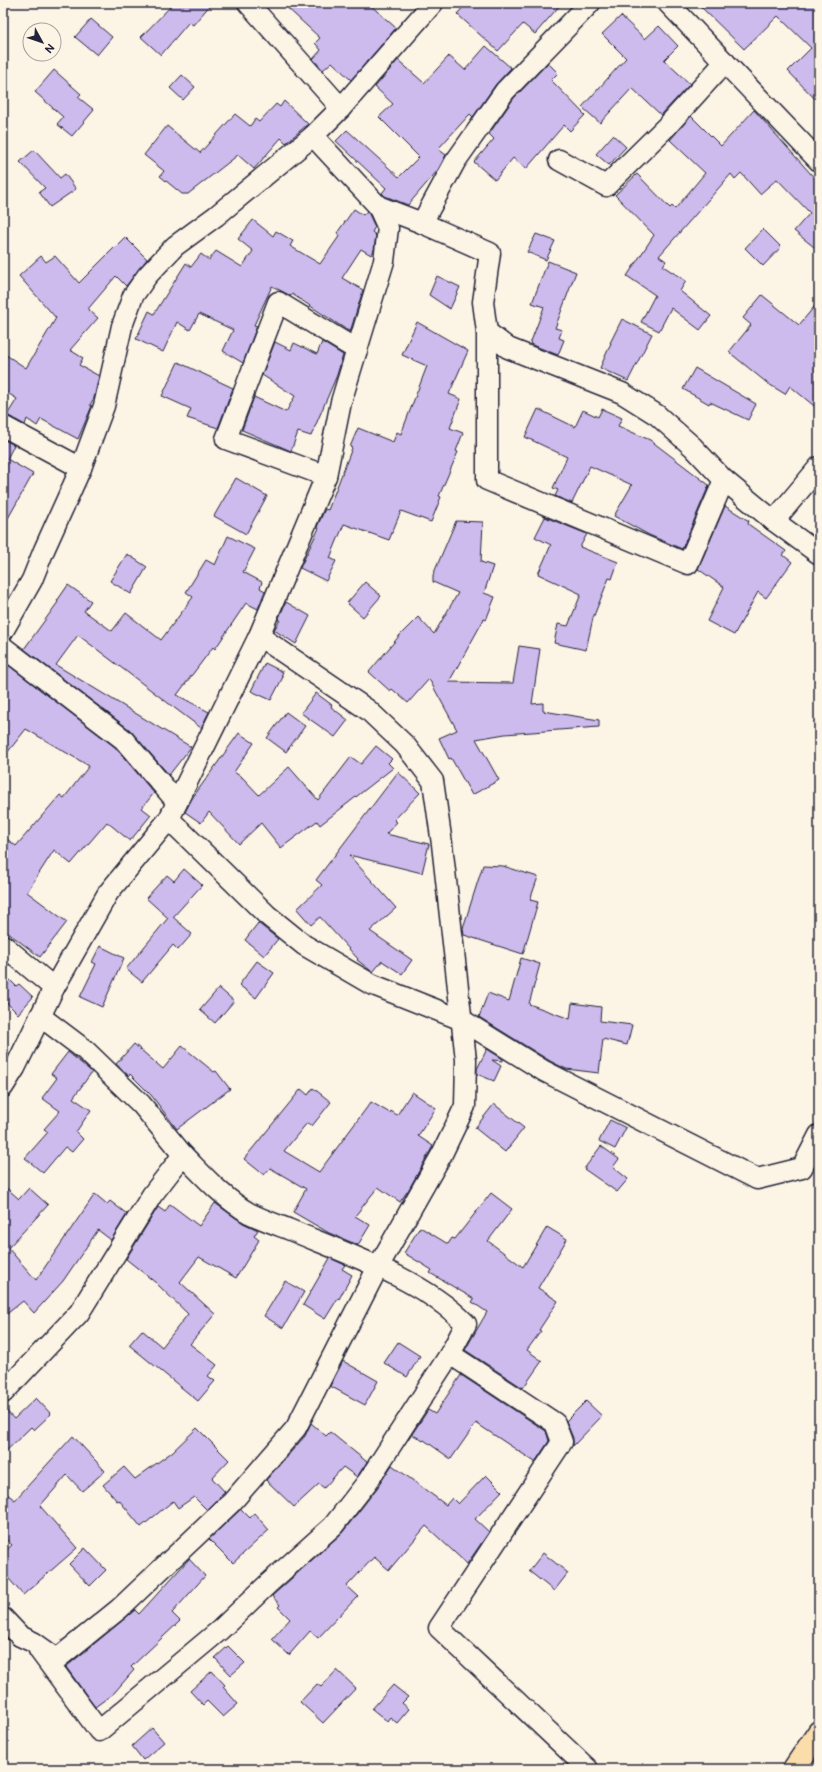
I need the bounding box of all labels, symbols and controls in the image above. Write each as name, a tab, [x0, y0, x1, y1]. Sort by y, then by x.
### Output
north arrow	[22, 22, 62, 62]
text: N	[42, 41, 57, 55]

